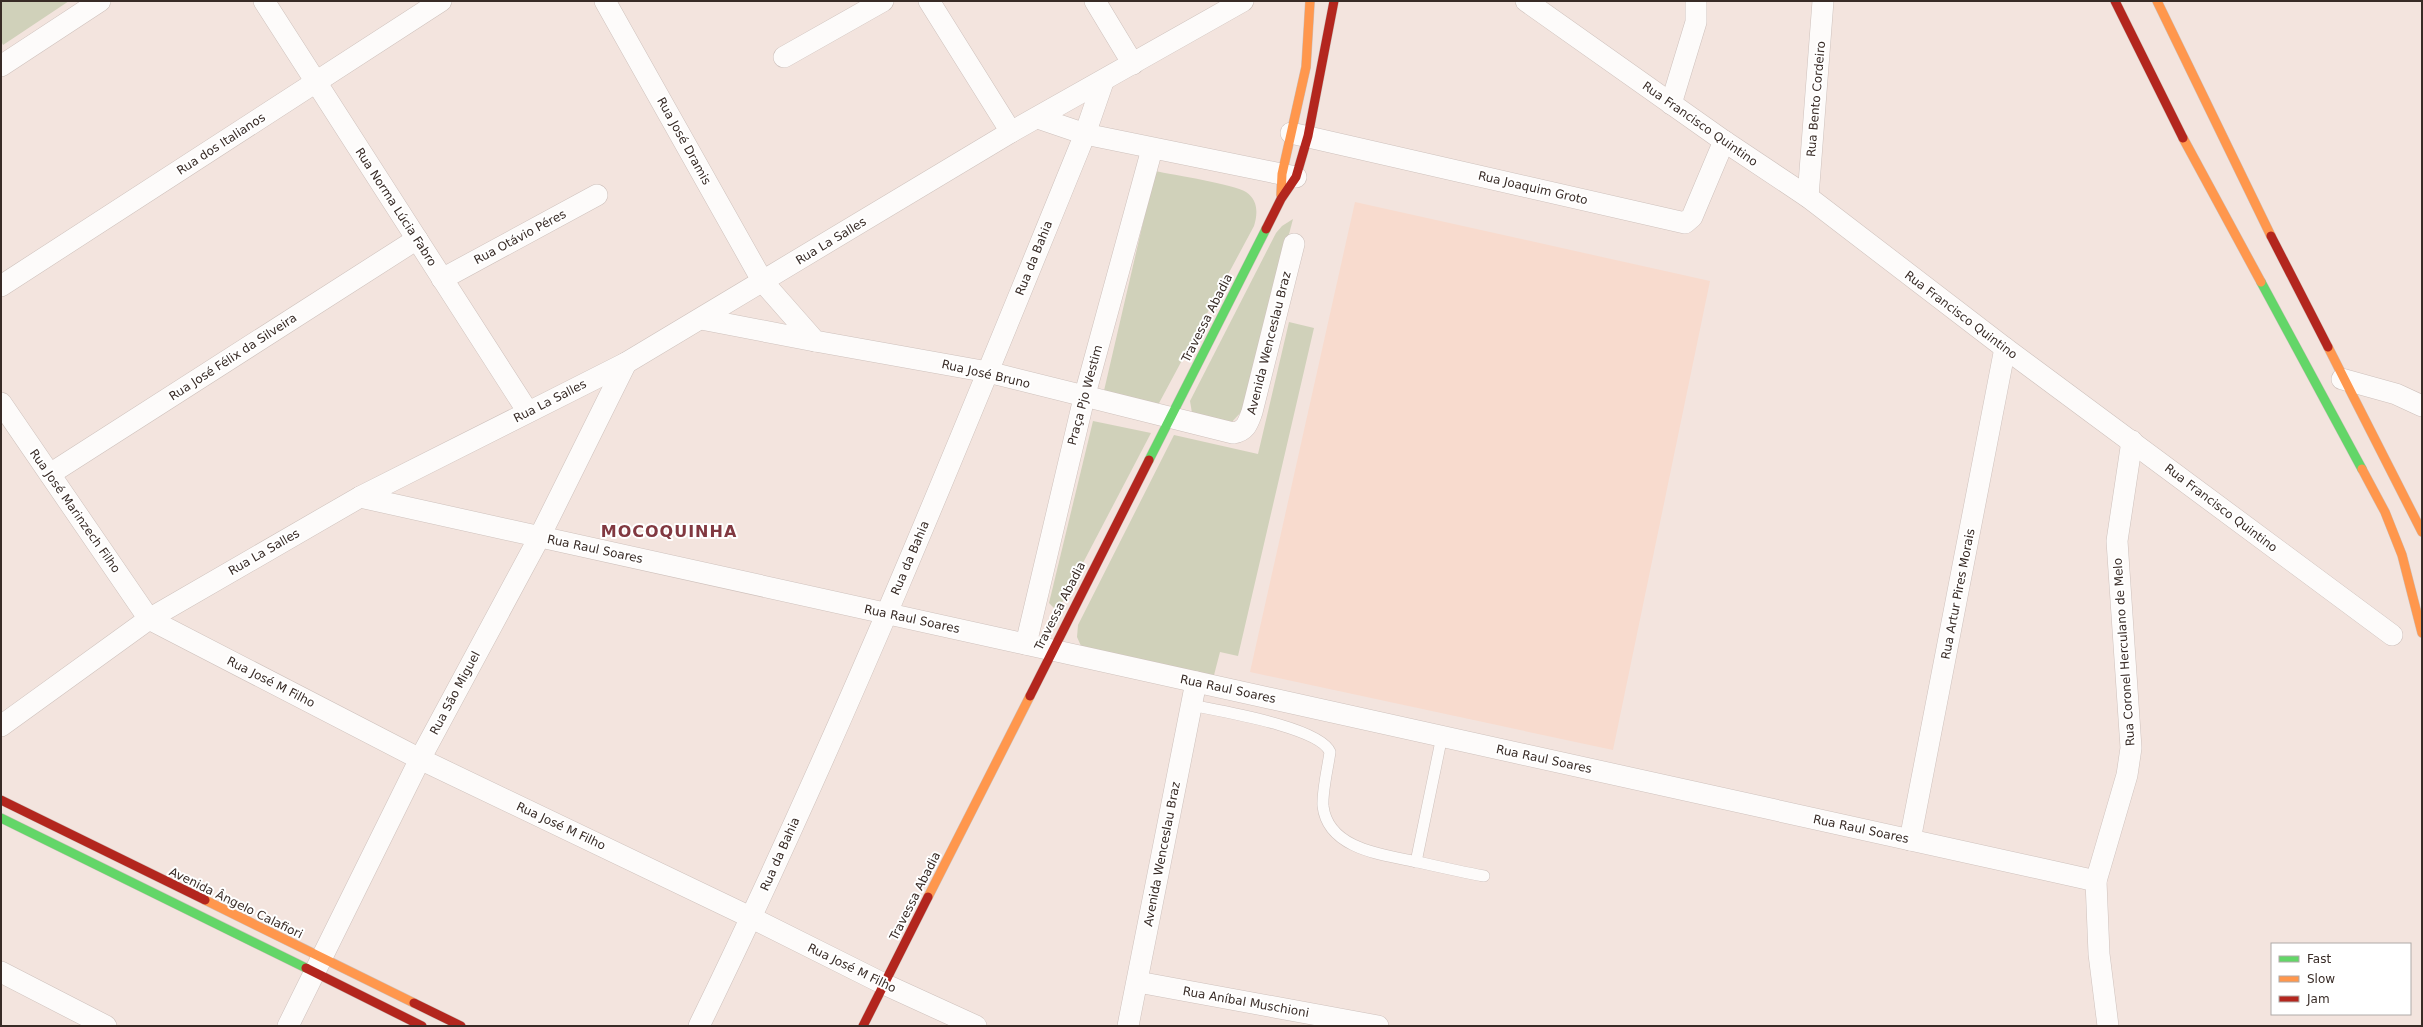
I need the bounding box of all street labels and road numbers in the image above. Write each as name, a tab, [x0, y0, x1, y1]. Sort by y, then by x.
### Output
street label: Rua Bento Cordeiro	[1804, 40, 1828, 158]
street label: Rua Francisco Quintino	[1640, 79, 1760, 169]
street label: Rua José Dramis	[654, 95, 714, 187]
street label: Rua dos Italianos	[174, 110, 268, 178]
street label: Rua Norma Lúcia Fabro	[352, 145, 440, 269]
street label: Rua Joaquim Groto	[1477, 169, 1589, 207]
street label: Rua Otávio Péres	[472, 207, 568, 267]
street label: Rua La Salles	[793, 214, 869, 268]
street label: Rua da Bahia	[1013, 219, 1055, 297]
street label: Rua Francisco Quintino	[1902, 268, 2020, 362]
street label: Avenida Wenceslau Braz	[1244, 270, 1294, 416]
street label: Travessa Abadia	[1178, 271, 1235, 366]
street label: Rua José Félix da Silveira	[167, 310, 299, 404]
street label: Praça Pjo Westim	[1065, 343, 1105, 447]
street label: Rua José Bruno	[940, 357, 1032, 391]
street label: Rua La Salles	[511, 377, 589, 425]
street label: Rua José Marinzech Filho	[27, 446, 123, 576]
street label: Rua Francisco Quintino	[2162, 461, 2280, 555]
street label: Rua da Bahia	[888, 519, 932, 597]
street label: Rua La Salles	[226, 526, 302, 578]
street label: Rua Artur Pires Morais	[1938, 527, 1978, 661]
street label: Rua Raul Soares	[546, 532, 644, 566]
street label: Rua Coronel Herculano de Melo	[2110, 558, 2138, 746]
street label: Travessa Abadia	[1031, 559, 1088, 654]
street label: Rua Raul Soares	[863, 602, 961, 636]
street label: Rua São Miguel	[427, 649, 483, 737]
street label: Rua José M Filho	[225, 654, 317, 710]
street label: Rua Raul Soares	[1179, 672, 1277, 706]
street label: Rua Raul Soares	[1495, 742, 1593, 776]
street label: Avenida Wenceslau Braz	[1141, 780, 1183, 928]
street label: Rua José M Filho	[514, 799, 608, 853]
street label: Rua Raul Soares	[1812, 812, 1910, 846]
street label: Rua da Bahia	[757, 815, 803, 893]
street label: Travessa Abadia	[886, 849, 943, 944]
street label: Avenida Ângelo Calafiori	[167, 864, 305, 941]
street label: Rua José M Filho	[805, 941, 899, 995]
street label: Rua Aníbal Muschioni	[1182, 984, 1310, 1020]

